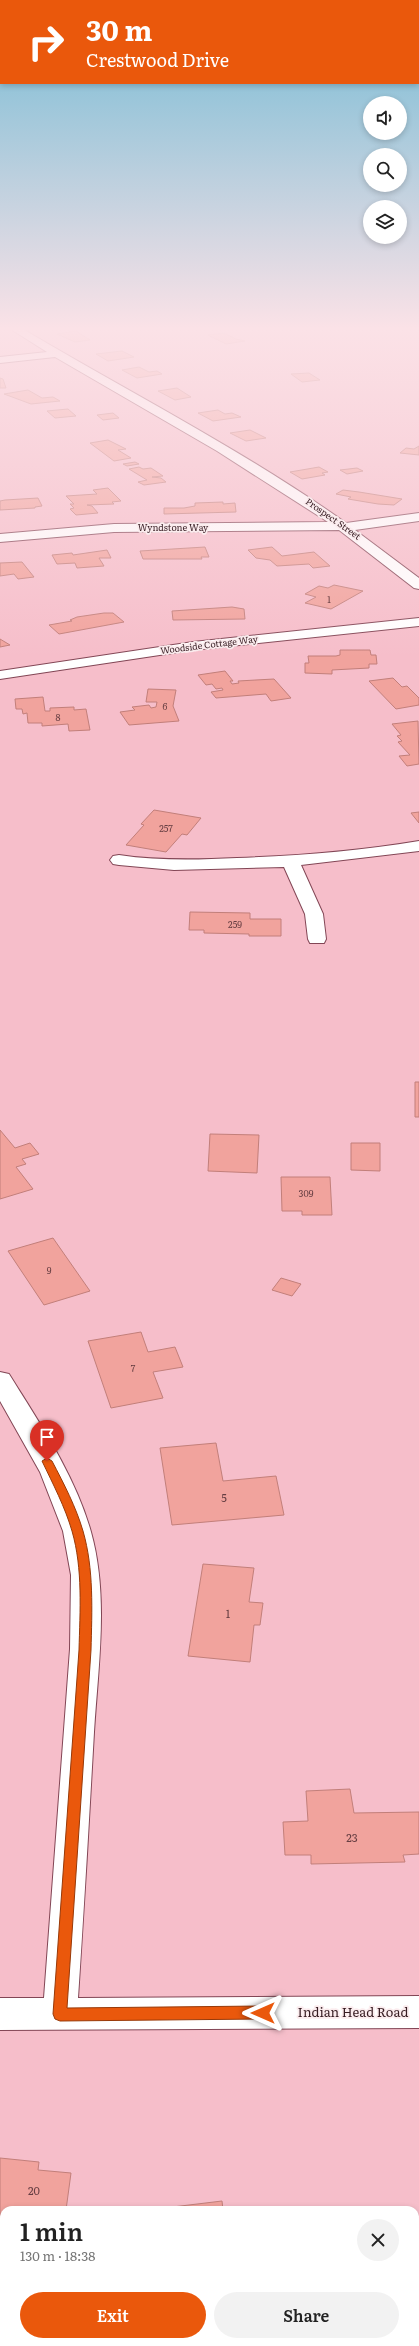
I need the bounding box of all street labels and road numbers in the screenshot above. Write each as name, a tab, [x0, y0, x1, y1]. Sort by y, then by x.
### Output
street label: Prospect Street	[303, 494, 364, 543]
street label: Wyndstone Way	[138, 520, 209, 534]
street label: Woodside Cottage Way	[159, 631, 259, 657]
street label: Indian Head Road	[298, 2002, 408, 2021]

